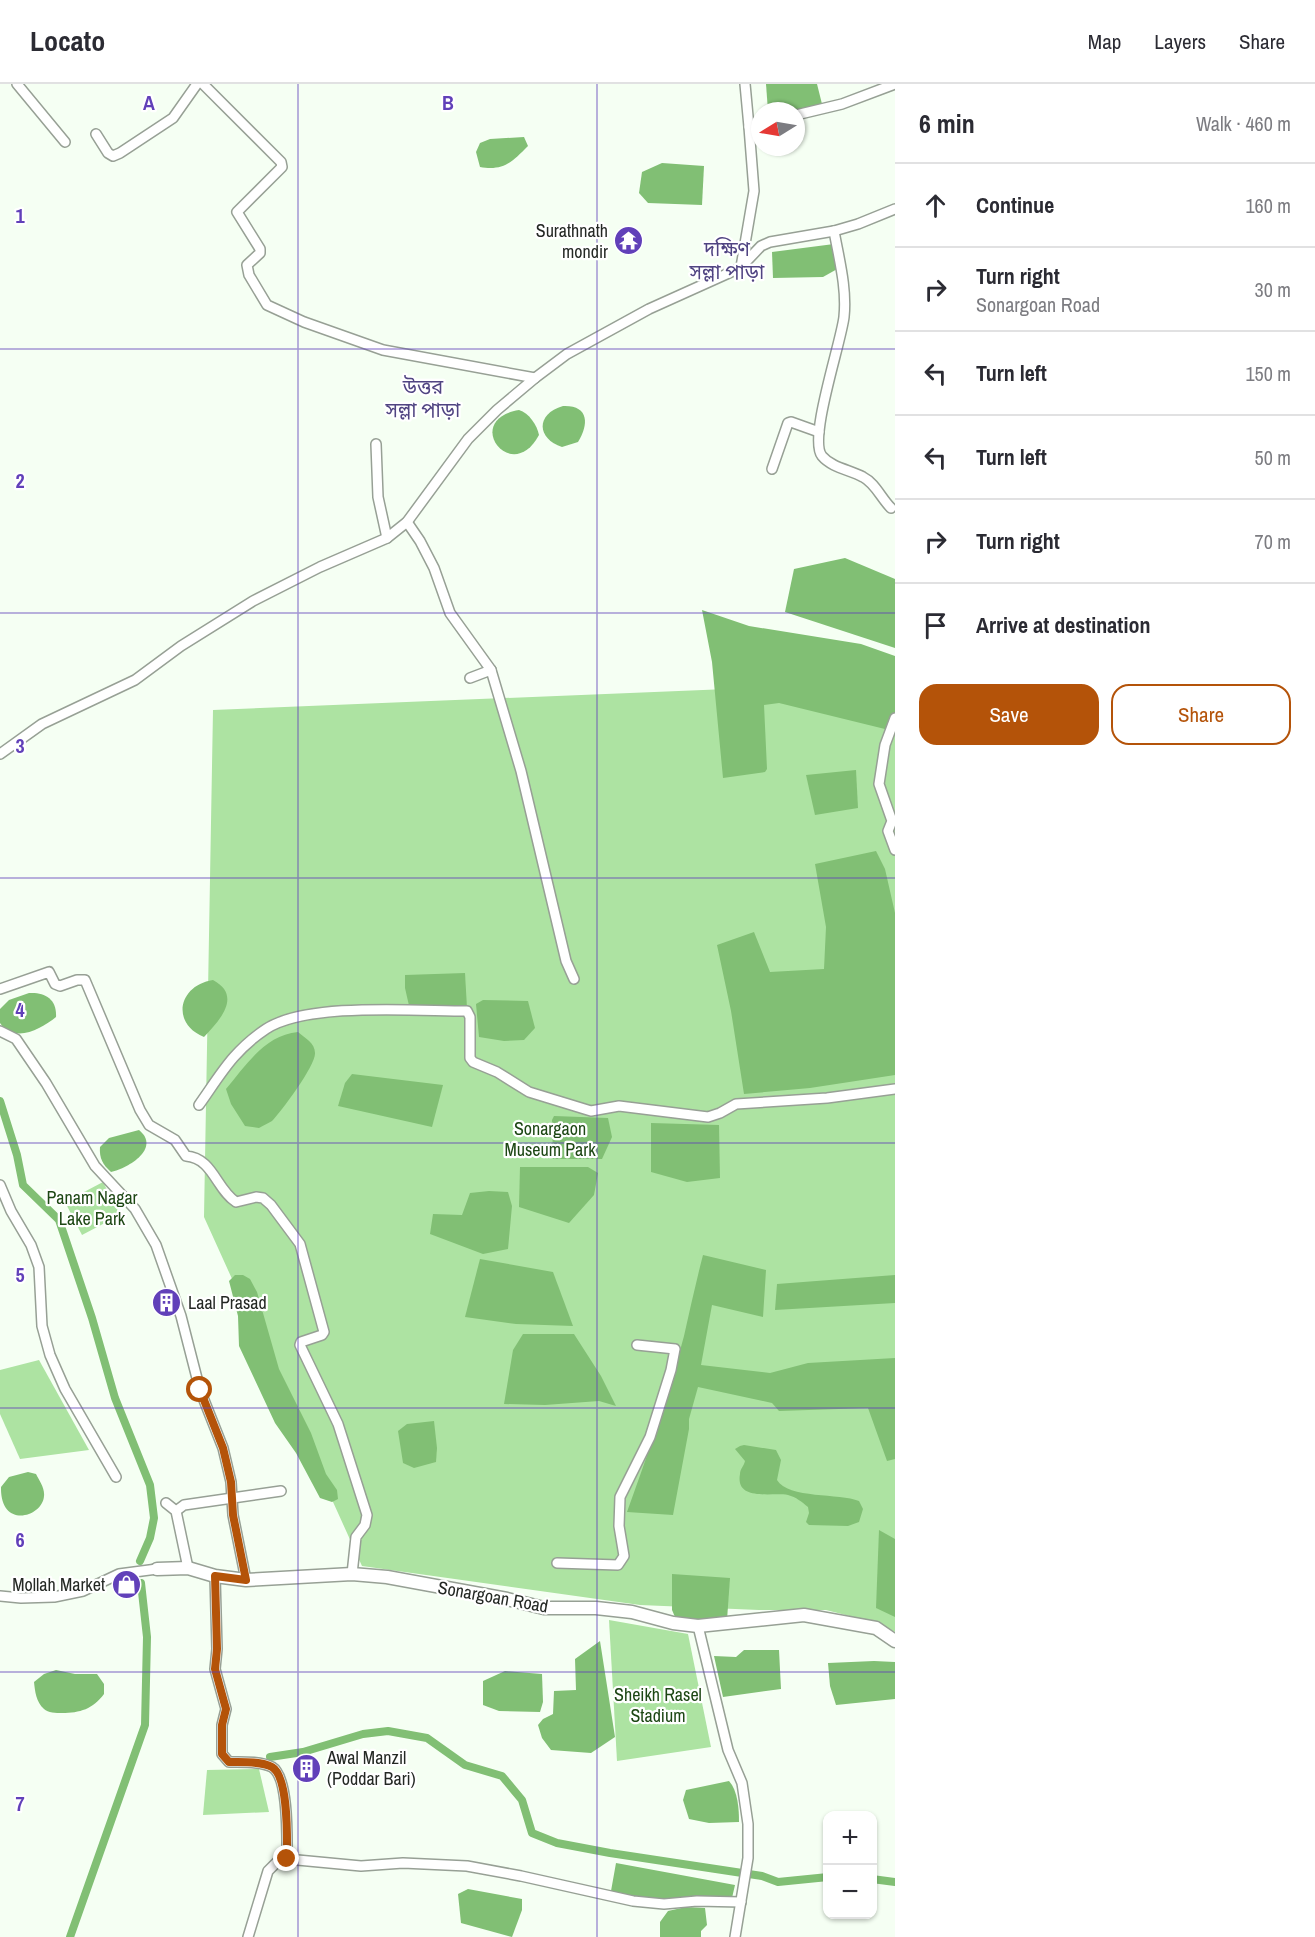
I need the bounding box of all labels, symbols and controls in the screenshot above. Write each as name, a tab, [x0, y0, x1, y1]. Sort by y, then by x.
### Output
text: Locato	[30, 22, 105, 60]
text: Map	[1088, 27, 1121, 56]
text: Layers	[1154, 27, 1206, 56]
text: Share	[1239, 27, 1285, 56]
text: A	[143, 89, 155, 116]
text: B	[442, 89, 454, 116]
north arrow	[751, 102, 805, 156]
text: 6 min	[919, 106, 975, 141]
text: Walk · 460 m	[1196, 110, 1291, 137]
icon: ahead	[919, 189, 952, 222]
text: Continue	[976, 190, 1054, 220]
text: 160 m	[1245, 192, 1291, 219]
text: 1	[15, 202, 25, 229]
place label: Surathnath mondir	[536, 218, 608, 264]
temple icon: Surathnath mondir	[613, 225, 645, 257]
district label: দক্ষিণ সল্লা পাড়া	[689, 235, 765, 285]
text: Turn right	[976, 261, 1060, 291]
icon: right	[919, 273, 952, 306]
text: 30 m	[1255, 276, 1291, 303]
text: Sonargoan Road	[976, 291, 1100, 318]
icon: left	[919, 357, 952, 390]
text: Turn left	[976, 358, 1047, 388]
text: 150 m	[1245, 360, 1291, 387]
district label: উত্তর সল্লা পাড়া	[385, 373, 461, 423]
icon: left	[919, 441, 952, 474]
text: Turn left	[976, 442, 1047, 472]
text: 50 m	[1255, 444, 1291, 471]
text: 2	[15, 467, 25, 494]
icon: right	[919, 525, 952, 558]
text: Turn right	[976, 526, 1060, 556]
text: 70 m	[1255, 528, 1291, 555]
icon: arrive	[919, 609, 952, 642]
text: Arrive at destination	[976, 610, 1150, 640]
button: Save	[919, 684, 1099, 745]
button: Share	[1111, 684, 1291, 745]
text: 3	[15, 732, 25, 759]
text: 4	[15, 996, 25, 1023]
park label: Sonargaon Museum Park	[504, 1116, 596, 1162]
park label: Panam Nagar Lake Park	[46, 1185, 138, 1231]
text: 5	[15, 1261, 25, 1288]
building icon: Laal Prasad	[151, 1287, 183, 1319]
place label: Laal Prasad	[188, 1290, 267, 1315]
route start	[186, 1376, 212, 1402]
text: 6	[15, 1526, 25, 1553]
shop icon: Mollah Market	[110, 1569, 142, 1601]
place label: Mollah Market	[12, 1572, 105, 1597]
street label: Sonargoan Road	[436, 1575, 550, 1619]
park label: Sheikh Rasel Stadium	[614, 1682, 702, 1728]
place label: Awal Manzil (Poddar Bari)	[326, 1745, 416, 1791]
building icon: Awal Manzil (Poddar Bari)	[290, 1752, 322, 1784]
text: 7	[15, 1790, 25, 1817]
map controls	[823, 1811, 877, 1919]
button: +	[823, 1811, 877, 1865]
route end	[273, 1845, 299, 1871]
button: −	[823, 1865, 877, 1919]

